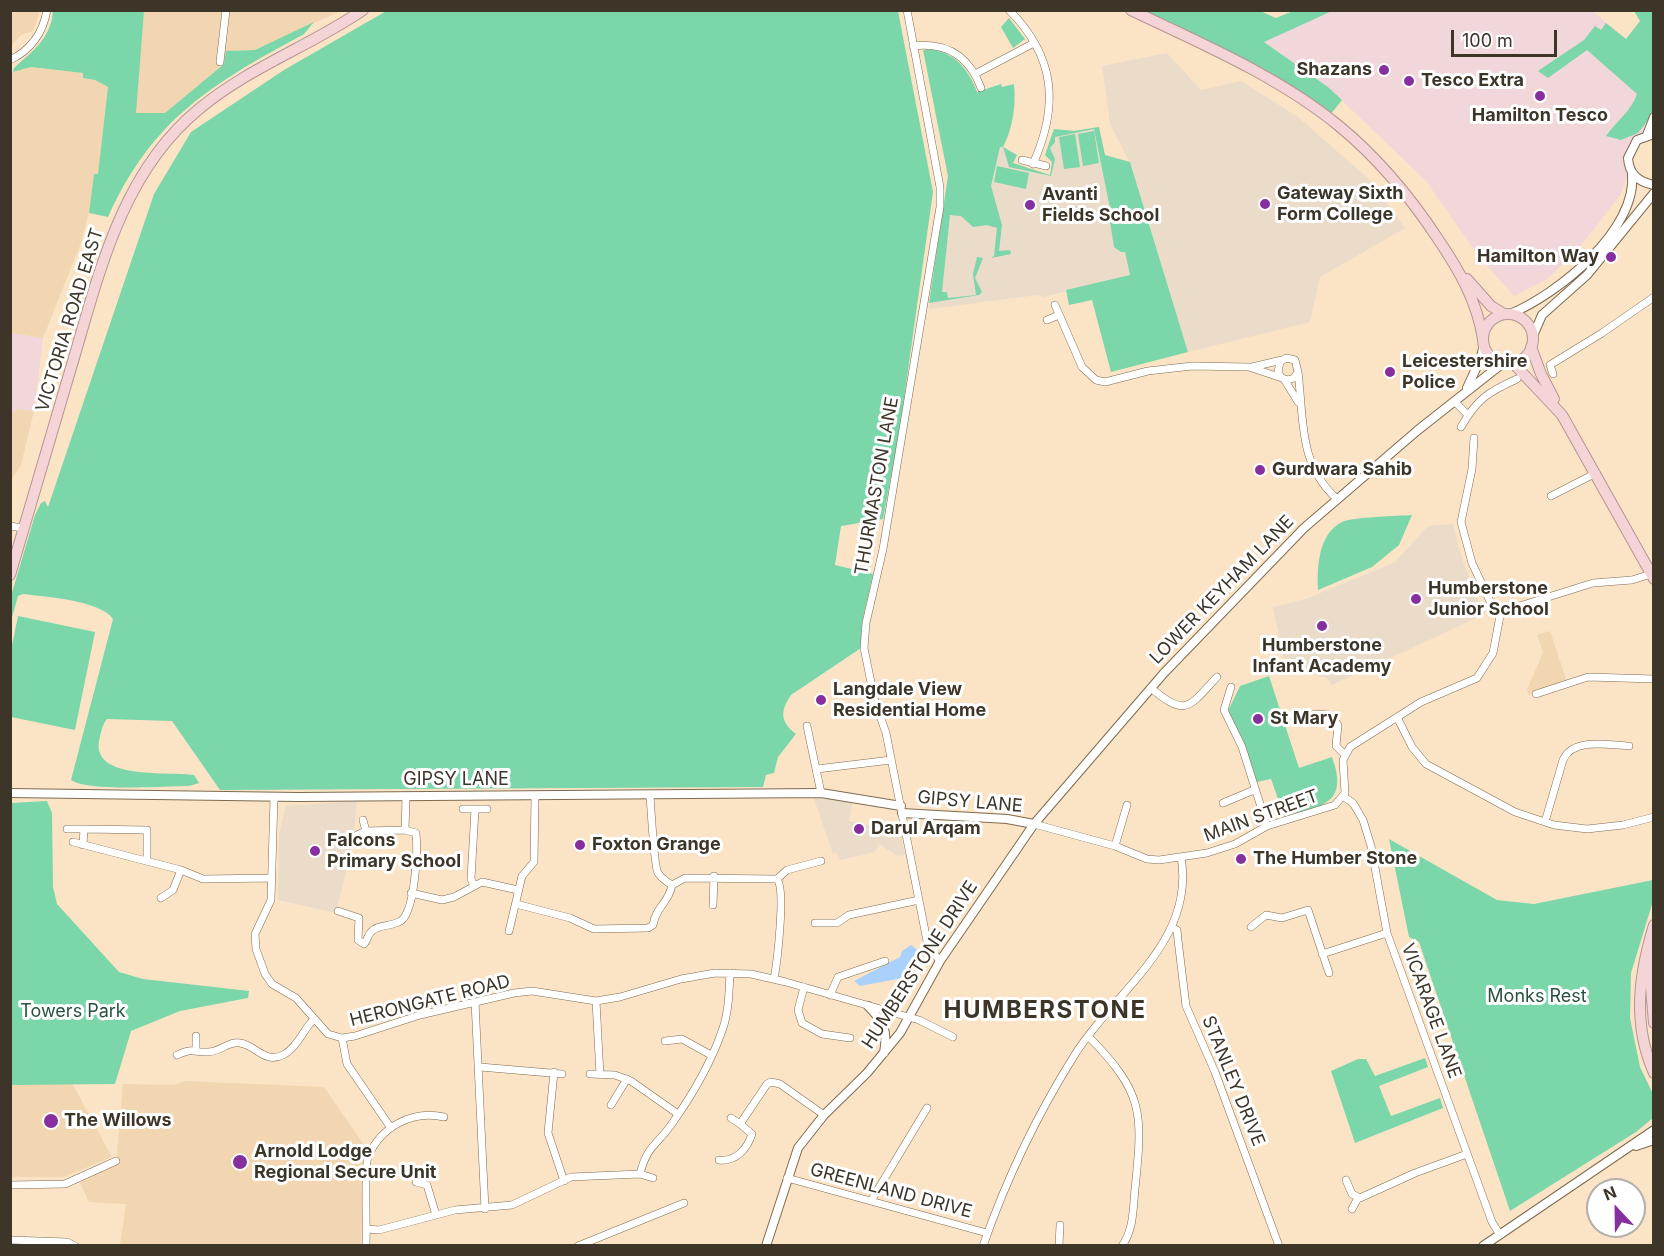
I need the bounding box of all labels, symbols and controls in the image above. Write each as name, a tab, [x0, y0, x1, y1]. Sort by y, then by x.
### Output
scale bar	[1454, 18, 1560, 56]
text: 100 m	[1462, 30, 1513, 51]
place label: Shazans	[1297, 59, 1372, 81]
marker: Shazans	[1377, 63, 1391, 77]
place label: Tesco Extra	[1421, 70, 1524, 92]
marker: Tesco Extra	[1402, 74, 1416, 88]
marker: Hamilton Tesco	[1533, 89, 1547, 103]
place label: Hamilton Tesco	[1472, 105, 1608, 127]
place label: Gateway Sixth Form College	[1277, 183, 1404, 226]
place label: Avanti Fields School	[1042, 184, 1159, 226]
marker: Gateway Sixth Form College	[1258, 197, 1272, 211]
marker: Avanti Fields School	[1023, 198, 1037, 212]
street label: VICTORIA ROAD EAST	[32, 226, 108, 414]
place label: Hamilton Way	[1477, 246, 1599, 268]
marker: Hamilton Way	[1604, 250, 1618, 264]
place label: Leicestershire Police	[1402, 351, 1527, 394]
marker: Leicestershire Police	[1383, 365, 1397, 379]
street label: THURMASTON LANE	[851, 395, 903, 577]
place label: Gurdwara Sahib	[1272, 459, 1412, 481]
marker: Gurdwara Sahib	[1253, 463, 1267, 477]
street label: LOWER KEYHAM LANE	[1146, 511, 1298, 669]
place label: Humberstone Junior School	[1428, 578, 1549, 620]
marker: Humberstone Junior School	[1409, 592, 1423, 606]
marker: Humberstone Infant Academy	[1315, 619, 1329, 633]
place label: Humberstone Infant Academy	[1253, 635, 1391, 678]
place label: Langdale View Residential Home	[833, 679, 986, 722]
marker: Langdale View Residential Home	[814, 693, 828, 707]
place label: St Mary	[1270, 708, 1338, 730]
marker: St Mary	[1251, 712, 1265, 726]
street label: GIPSY LANE	[403, 769, 509, 791]
street label: MAIN STREET	[1201, 785, 1321, 847]
street label: GIPSY LANE	[916, 787, 1024, 817]
place label: Darul Arqam	[871, 818, 981, 840]
marker: Darul Arqam	[852, 822, 866, 836]
place label: Falcons Primary School	[327, 830, 461, 872]
place label: Foxton Grange	[592, 834, 721, 856]
marker: Foxton Grange	[573, 838, 587, 852]
marker: Falcons Primary School	[308, 844, 322, 858]
place label: The Humber Stone	[1253, 848, 1417, 870]
marker: The Humber Stone	[1234, 852, 1248, 866]
street label: HUMBERSTONE DRIVE	[858, 877, 982, 1053]
street label: VICARAGE LANE	[1397, 941, 1465, 1081]
street label: HERONGATE ROAD	[348, 971, 512, 1031]
park label: Monks Rest	[1487, 986, 1587, 1008]
district label: HUMBERSTONE	[944, 997, 1146, 1025]
park label: Towers Park	[20, 1001, 126, 1023]
street label: STANLEY DRIVE	[1197, 1013, 1269, 1149]
place label: The Willows	[64, 1110, 172, 1132]
marker: The Willows	[42, 1112, 60, 1130]
place label: Arnold Lodge Regional Secure Unit	[254, 1141, 436, 1184]
marker: Arnold Lodge Regional Secure Unit	[231, 1153, 249, 1171]
street label: GREENLAND DRIVE	[808, 1159, 974, 1223]
north arrow	[1586, 1178, 1646, 1238]
text: N	[1601, 1182, 1619, 1205]

